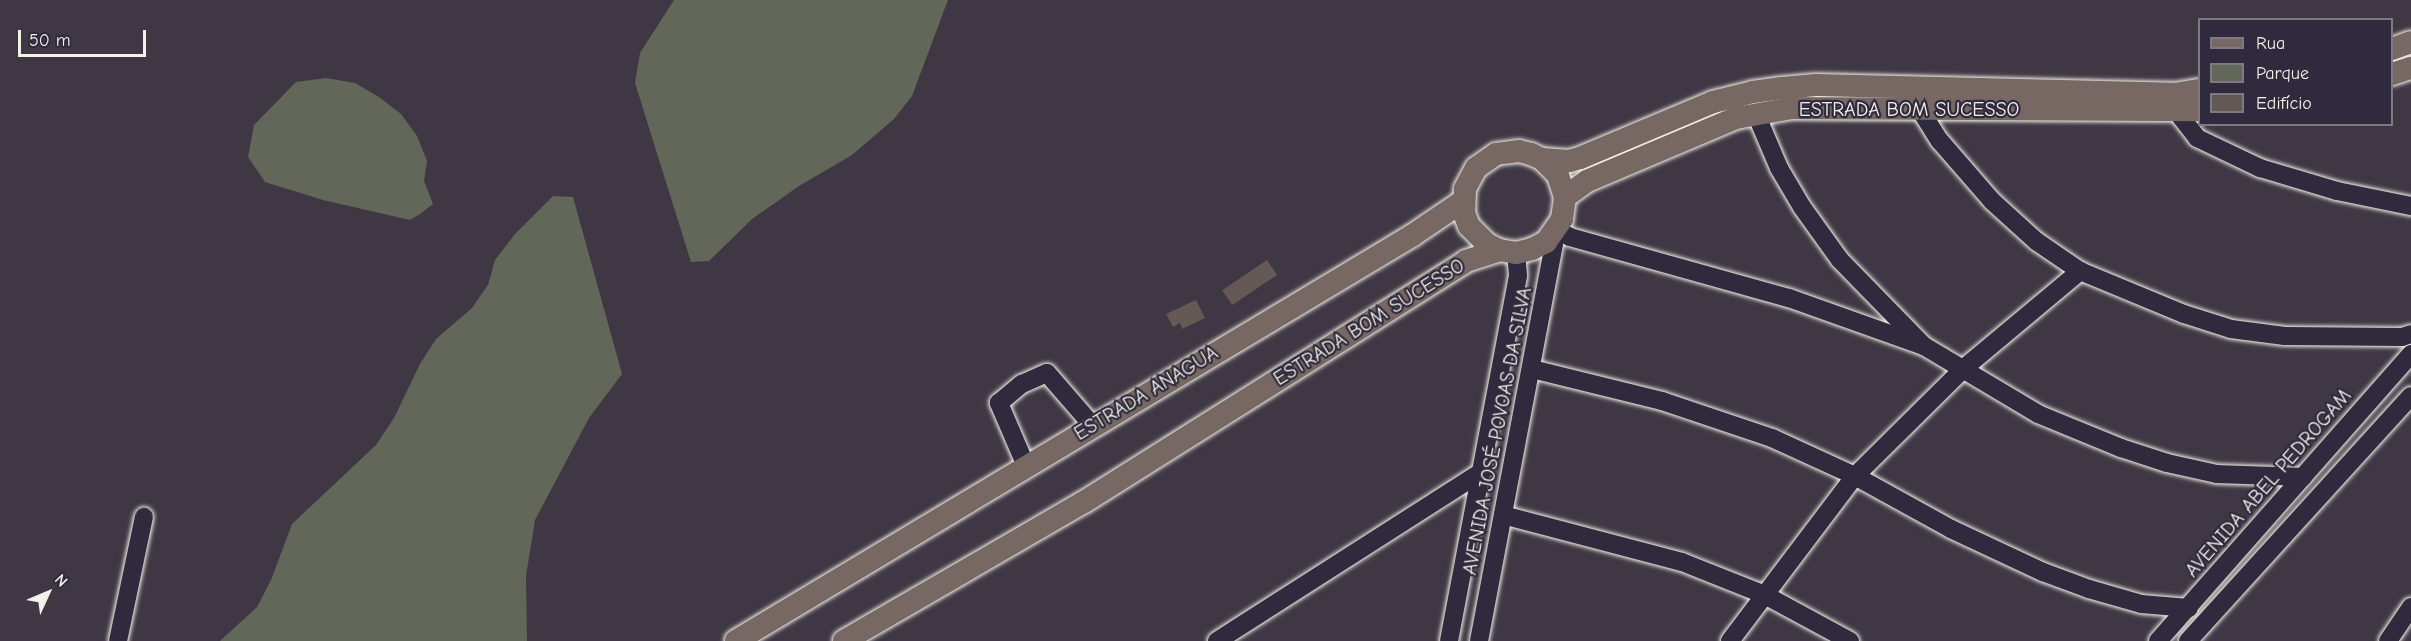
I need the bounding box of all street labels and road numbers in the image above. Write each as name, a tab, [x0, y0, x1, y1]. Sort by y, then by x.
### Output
street label: ESTRADA BOM SUCESSO	[1799, 97, 2019, 121]
street label: ESTRADA BOM SUCESSO	[1269, 253, 1469, 391]
street label: AVENIDA JOSÉ POVOAS DA SILVA	[1457, 285, 1537, 577]
street label: ESTRADA ANAGUA	[1070, 341, 1222, 445]
street label: AVENIDA ABEL PEDROGAM	[2180, 384, 2356, 582]

